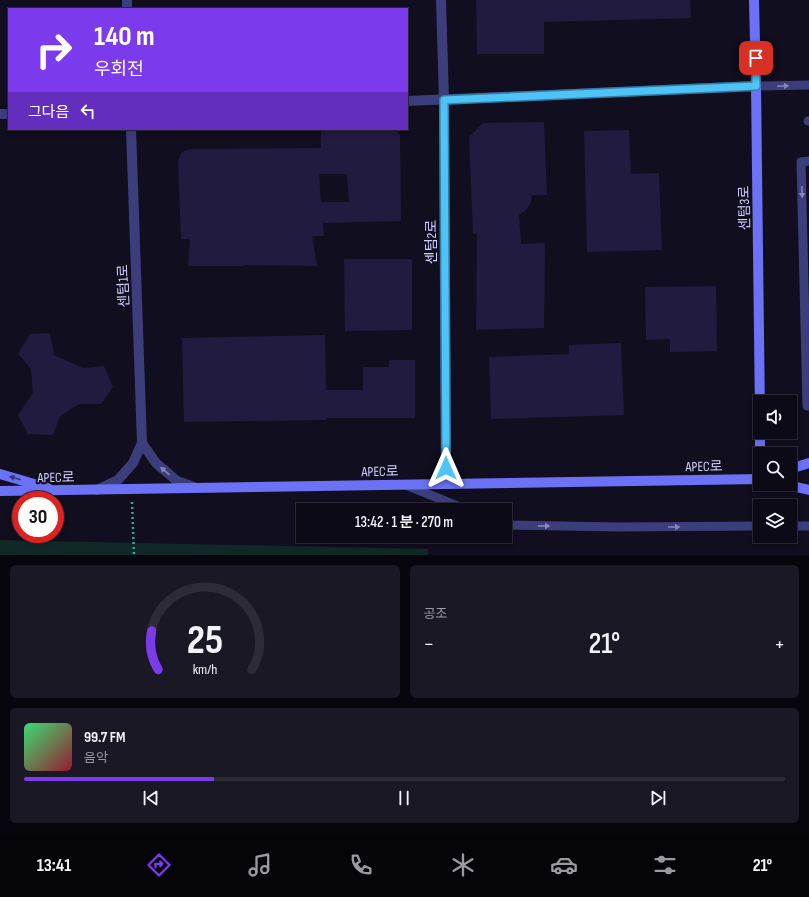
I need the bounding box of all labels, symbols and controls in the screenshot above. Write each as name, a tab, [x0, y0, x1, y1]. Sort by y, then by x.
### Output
text: 140 m	[94, 20, 155, 53]
icon: right	[28, 24, 80, 76]
pin	[739, 41, 773, 75]
icon: arrive	[745, 47, 767, 69]
text: 우회전	[94, 59, 144, 80]
one-way arrow	[777, 82, 789, 89]
icon: left	[77, 100, 99, 122]
text: 그다음	[28, 103, 69, 122]
street label: 센텀3로	[736, 185, 753, 230]
one-way arrow	[798, 186, 805, 198]
street label: 센텀2로	[423, 220, 440, 264]
street label: 센텀1로	[114, 264, 133, 308]
map controls	[753, 395, 797, 543]
button: sound	[753, 395, 797, 439]
position arrow	[425, 447, 467, 489]
button: search	[753, 447, 797, 491]
street label: APEC로	[684, 458, 723, 475]
street label: APEC로	[360, 463, 399, 480]
one-way arrow	[160, 466, 170, 475]
street label: APEC로	[36, 469, 75, 486]
one-way arrow	[9, 475, 21, 481]
speed limit sign: 30	[12, 491, 64, 543]
button: layers	[753, 499, 797, 543]
text: 13:42 · 1 분 · 270 m	[355, 513, 453, 532]
one-way arrow	[538, 523, 551, 529]
one-way arrow	[668, 524, 681, 530]
text: 공조	[424, 606, 447, 622]
text: 25	[187, 615, 223, 664]
text: 21°	[588, 626, 620, 662]
text: −	[424, 631, 434, 658]
text: +	[774, 631, 785, 658]
text: km/h	[192, 660, 217, 677]
text: 99.7 FM	[84, 728, 126, 747]
text: 음악	[84, 750, 108, 766]
icon: previous	[140, 787, 162, 809]
icon: pause	[393, 787, 415, 809]
icon: next	[647, 787, 669, 809]
icon: directions	[145, 851, 173, 879]
icon: music	[246, 851, 274, 879]
icon: phone	[347, 851, 375, 879]
icon: climate	[449, 851, 477, 879]
icon: car	[550, 851, 578, 879]
icon: filters	[651, 851, 679, 879]
text: 13:41	[37, 855, 71, 876]
text: 21°	[753, 855, 772, 876]

